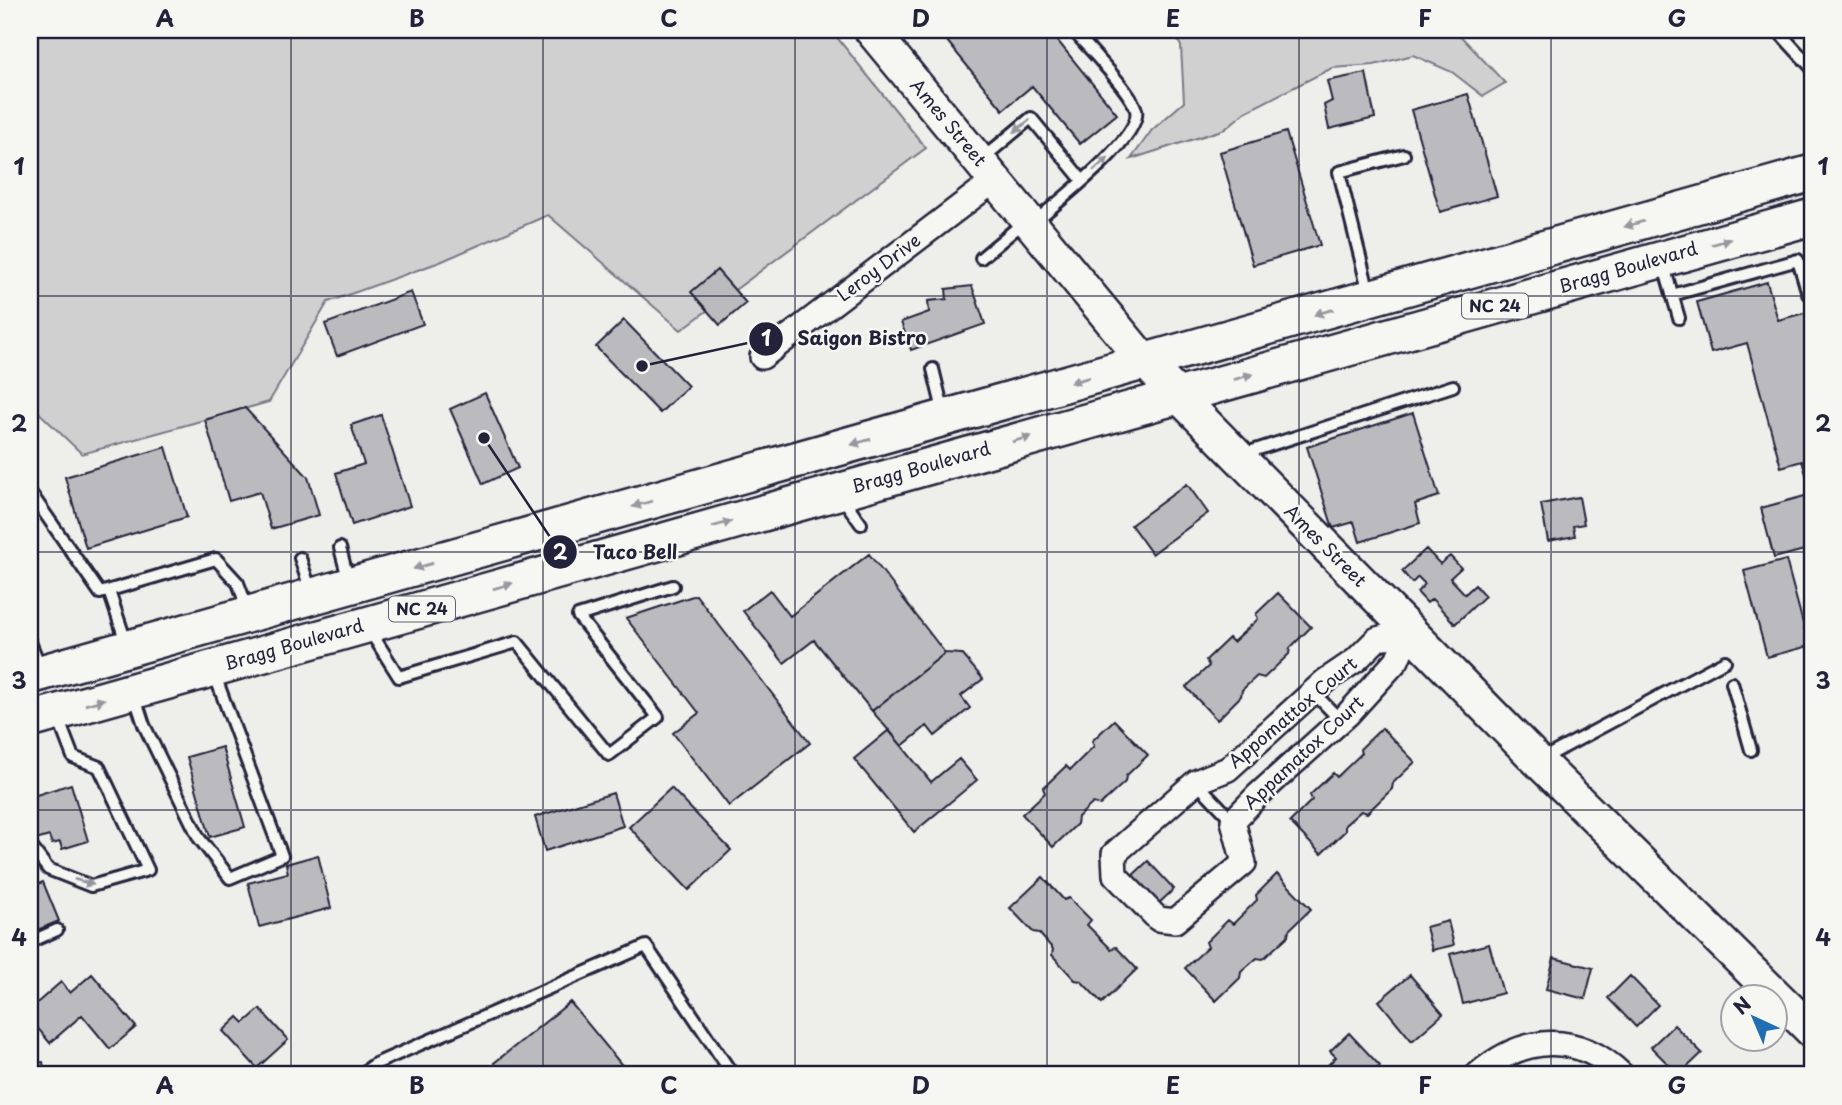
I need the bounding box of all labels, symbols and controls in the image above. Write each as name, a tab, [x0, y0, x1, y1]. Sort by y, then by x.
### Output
text: A	[156, 0, 174, 35]
text: B	[409, 0, 425, 35]
text: C	[660, 0, 678, 35]
text: D	[912, 0, 930, 35]
text: E	[1166, 0, 1180, 35]
text: F	[1418, 0, 1432, 35]
text: G	[1668, 0, 1686, 35]
street label: Ames Street	[904, 72, 994, 172]
one-way arrow	[1013, 118, 1031, 133]
text: 1	[14, 148, 25, 183]
text: 1	[1818, 148, 1829, 183]
one-way arrow	[1092, 156, 1110, 172]
one-way arrow	[1623, 219, 1645, 230]
street label: Leroy Drive	[831, 226, 926, 307]
street label: Bragg Boulevard	[1555, 234, 1700, 299]
one-way arrow	[1711, 237, 1732, 247]
road number: NC 24	[1462, 294, 1528, 318]
one-way arrow	[1314, 307, 1335, 317]
callout: Saigon Bistro	[748, 319, 941, 359]
text: 1	[761, 321, 771, 353]
text: Saigon Bistro	[798, 323, 926, 351]
one-way arrow	[1232, 371, 1254, 382]
one-way arrow	[1069, 376, 1090, 386]
text: 2	[11, 405, 27, 440]
text: 2	[1815, 405, 1831, 440]
street label: Bragg Boulevard	[848, 434, 993, 499]
one-way arrow	[1012, 434, 1033, 444]
one-way arrow	[850, 438, 871, 448]
street label: Ames Street	[1279, 498, 1373, 592]
one-way arrow	[631, 499, 653, 510]
one-way arrow	[711, 518, 733, 529]
callout: Taco Bell	[543, 532, 692, 572]
text: 2	[553, 535, 568, 567]
text: Taco Bell	[593, 537, 677, 565]
one-way arrow	[412, 561, 433, 571]
one-way arrow	[492, 580, 514, 591]
road number: NC 24	[389, 596, 455, 622]
street label: Bragg Boulevard	[221, 611, 366, 676]
street label: Appomattox Court	[1222, 650, 1362, 774]
text: 3	[11, 662, 27, 697]
text: 3	[1815, 662, 1831, 697]
street label: Appamatox Court	[1237, 689, 1369, 815]
one-way arrow	[85, 696, 107, 707]
one-way arrow	[73, 877, 94, 887]
text: 4	[11, 919, 27, 954]
text: 4	[1815, 919, 1831, 954]
north arrow	[1720, 982, 1790, 1052]
text: N	[1726, 990, 1757, 1020]
text: A	[156, 1067, 174, 1102]
text: B	[409, 1067, 425, 1102]
text: C	[660, 1067, 678, 1102]
text: D	[912, 1067, 930, 1102]
text: E	[1166, 1067, 1180, 1102]
text: F	[1418, 1067, 1432, 1102]
text: G	[1668, 1067, 1686, 1102]

